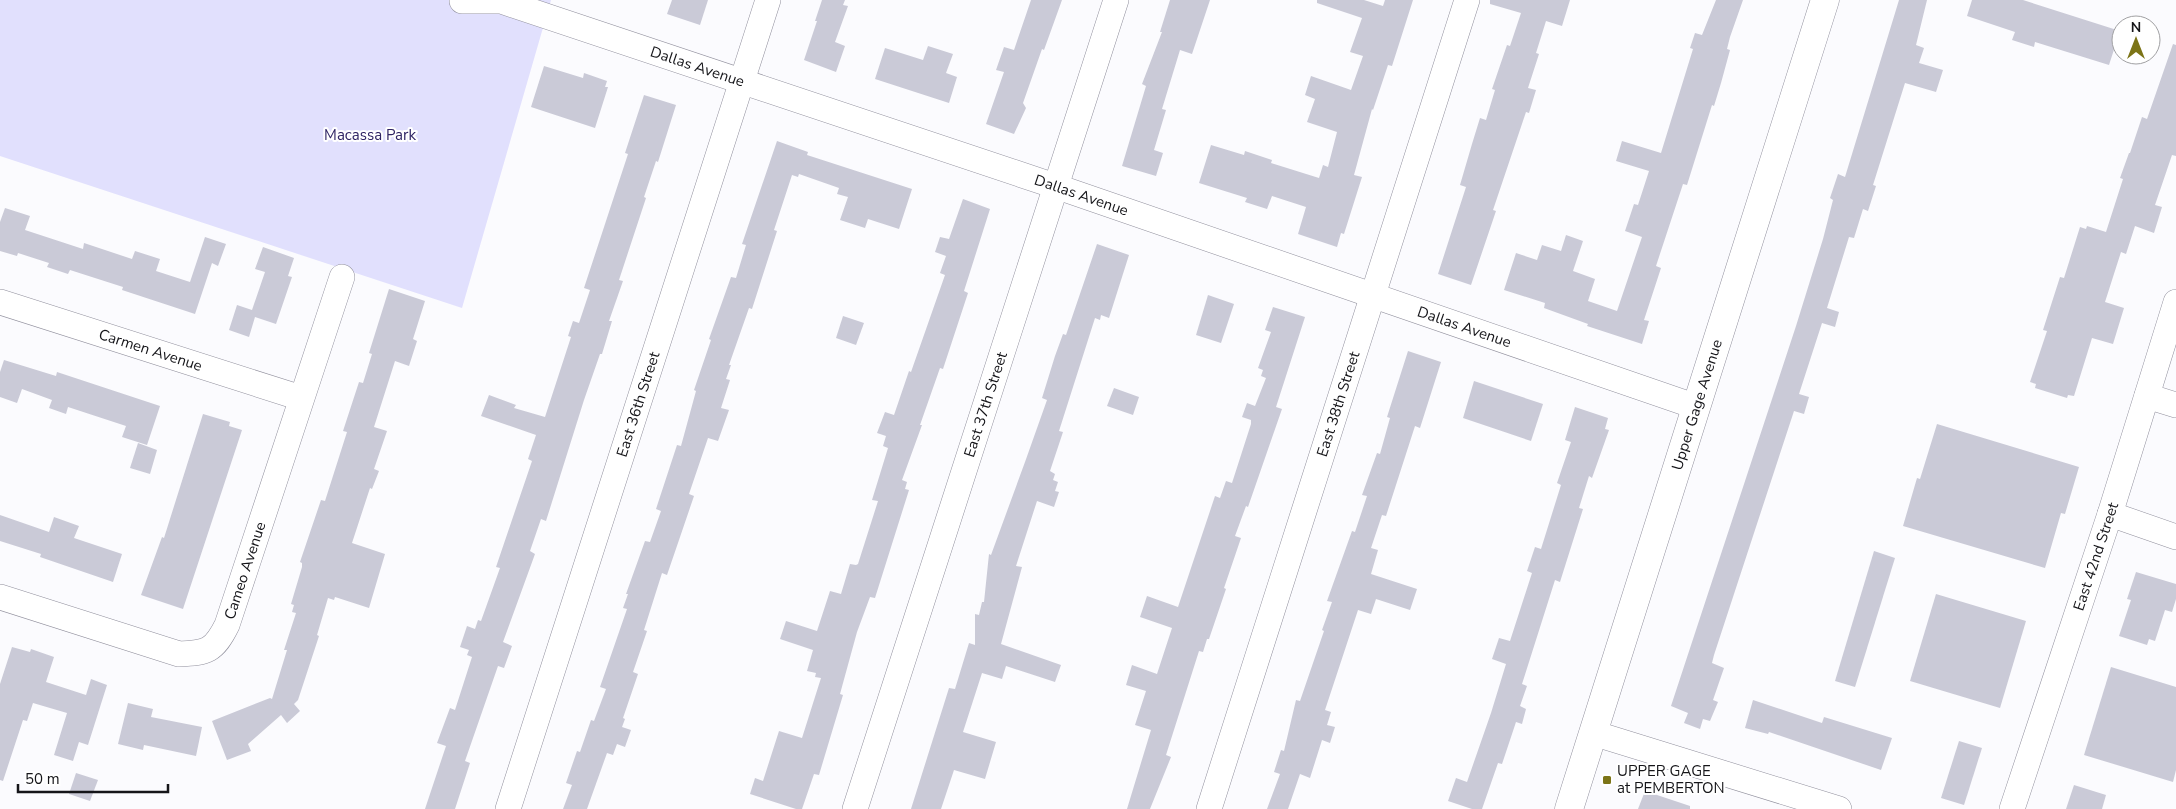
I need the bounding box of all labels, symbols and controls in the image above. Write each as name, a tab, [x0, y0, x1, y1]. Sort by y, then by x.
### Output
north arrow	[2111, 15, 2161, 65]
text: N	[2131, 18, 2141, 37]
street label: Dallas Avenue	[648, 42, 747, 92]
park label: Macassa Park	[324, 125, 416, 145]
street label: Dallas Avenue	[1032, 170, 1131, 221]
street label: Dallas Avenue	[1415, 301, 1514, 352]
street label: Carmen Avenue	[96, 324, 205, 376]
street label: Upper Gage Avenue	[1667, 337, 1727, 473]
street label: East 36th Street	[612, 348, 665, 460]
street label: East 38th Street	[1312, 348, 1365, 459]
street label: East 37th Street	[959, 349, 1012, 460]
street label: East 42nd Street	[2069, 499, 2123, 613]
street label: Cameo Avenue	[219, 519, 270, 622]
place label: UPPER GAGE at PEMBERTON	[1617, 761, 1725, 798]
scale bar	[18, 762, 168, 794]
text: 50 m	[25, 769, 60, 789]
marker: UPPER GAGE at PEMBERTON	[1601, 774, 1613, 786]

